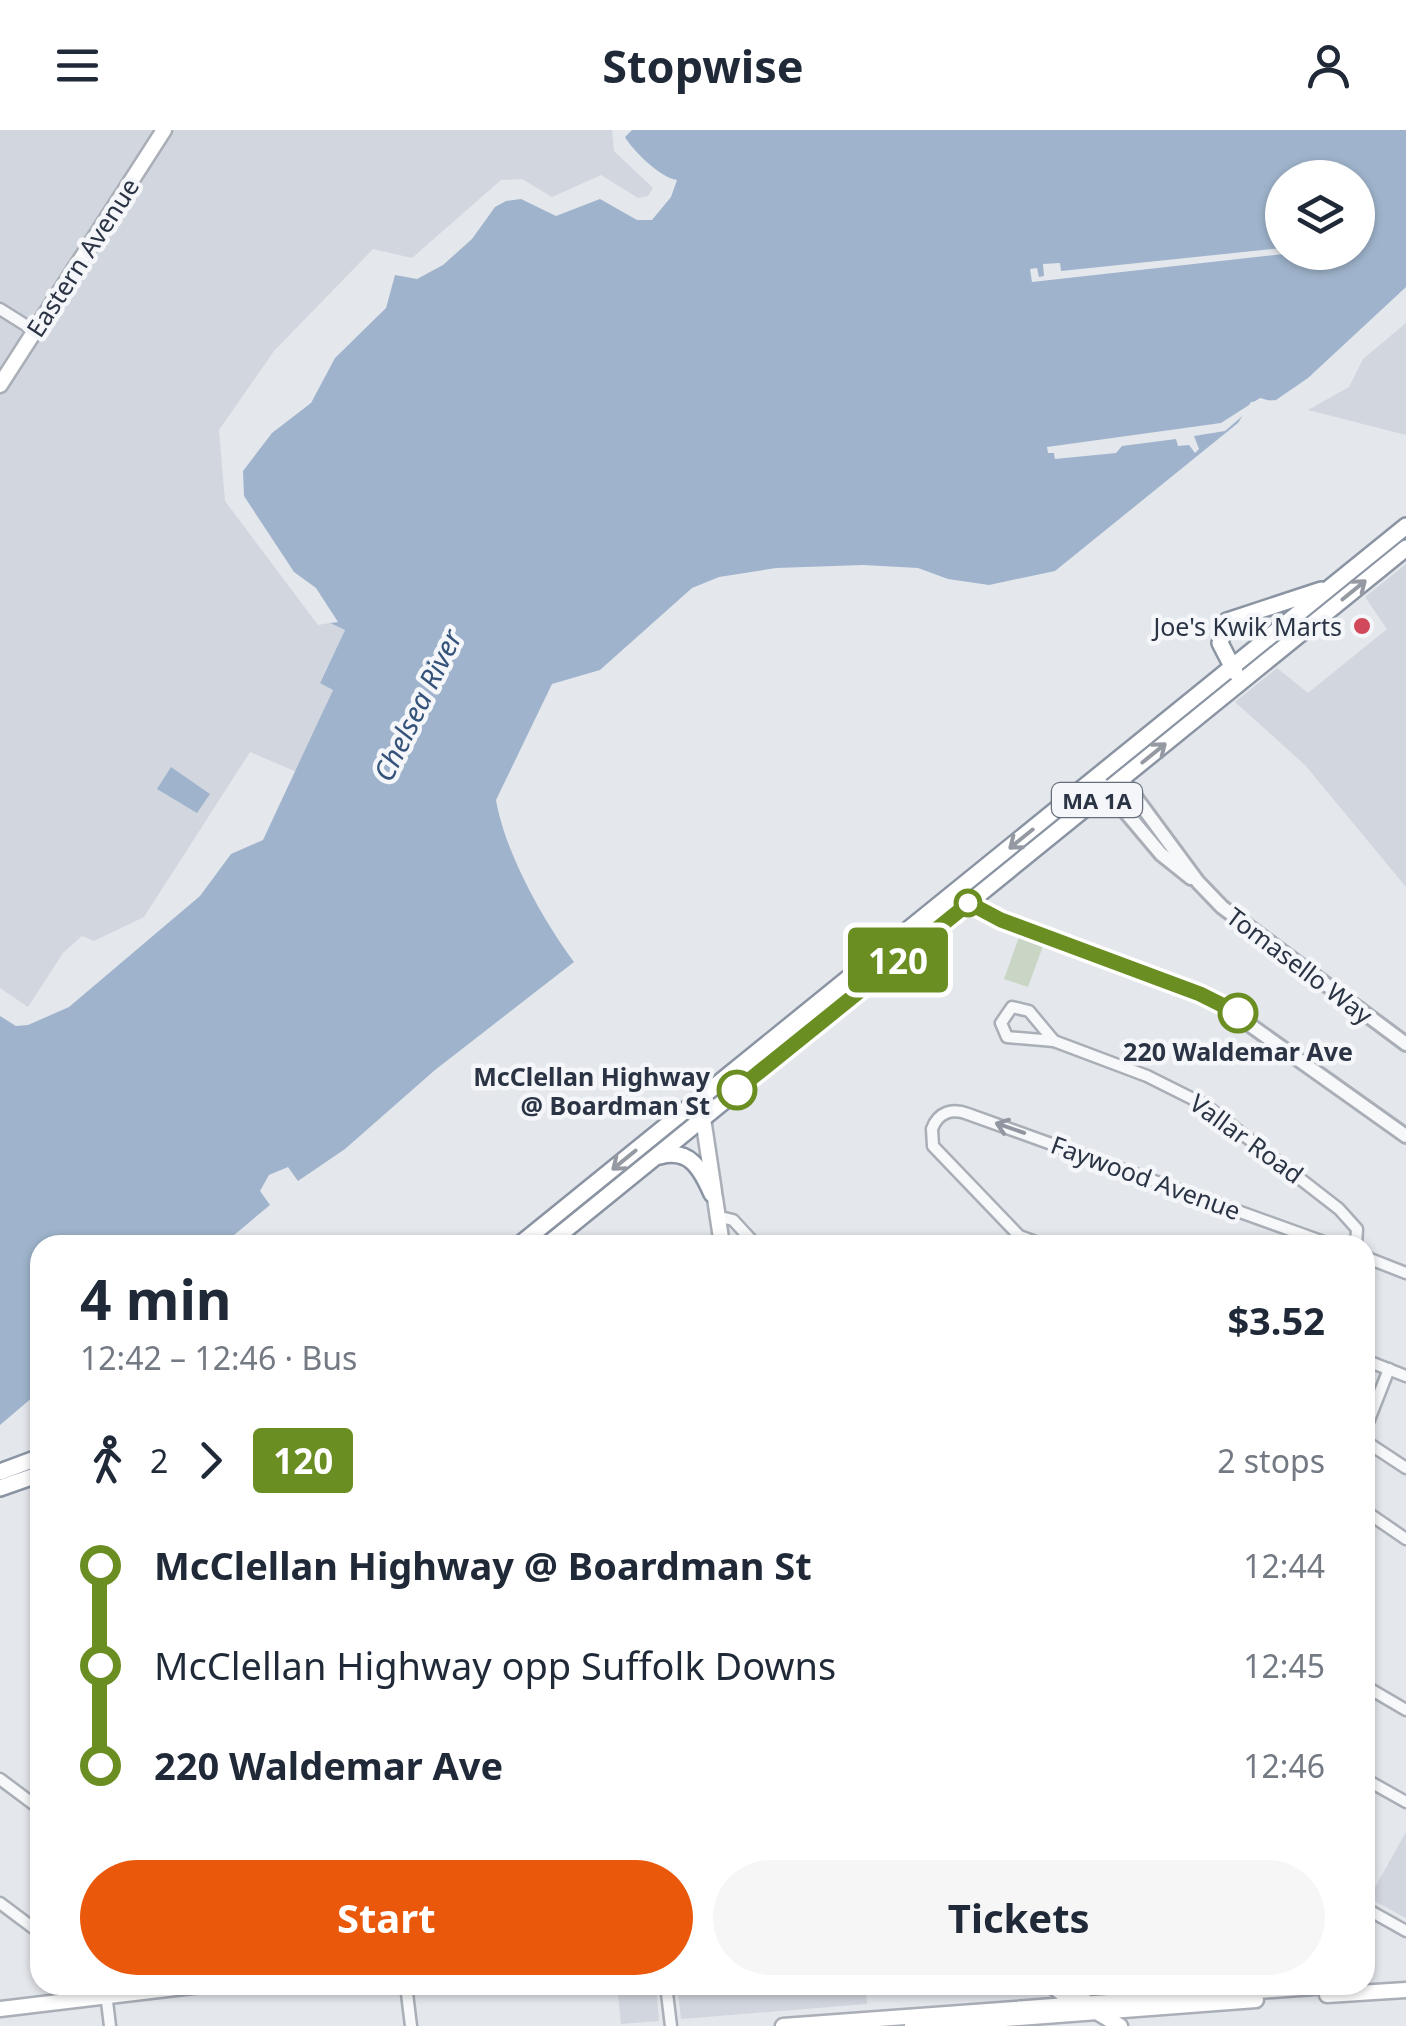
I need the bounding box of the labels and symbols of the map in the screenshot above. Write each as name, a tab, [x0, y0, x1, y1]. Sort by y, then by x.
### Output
street label: Eastern Avenue	[18, 171, 146, 343]
one-way arrow	[1341, 579, 1367, 601]
place label: Joe's Kwik Marts	[1151, 609, 1342, 643]
marker: Joe's Kwik Marts	[1351, 615, 1373, 637]
water label: Chelsea River	[364, 621, 471, 787]
one-way arrow	[1140, 742, 1166, 764]
road number: MA 1A	[1052, 783, 1142, 817]
one-way arrow	[1008, 828, 1035, 849]
unlabelled marker	[955, 890, 981, 916]
street label: Tomasello Way	[1220, 899, 1380, 1031]
line badge: 120	[840, 928, 956, 992]
marker: 220 Waldemar Ave	[1219, 994, 1257, 1032]
place label: 220 Waldemar Ave	[1123, 1034, 1353, 1068]
place label: McClellan Highway @ Boardman St	[473, 1059, 711, 1122]
marker: McClellan Highway @ Boardman St	[718, 1071, 756, 1109]
street label: Vallar Road	[1183, 1085, 1311, 1191]
one-way arrow	[995, 1118, 1027, 1136]
street label: Faywood Avenue	[1047, 1127, 1245, 1227]
one-way arrow	[611, 1149, 638, 1170]

